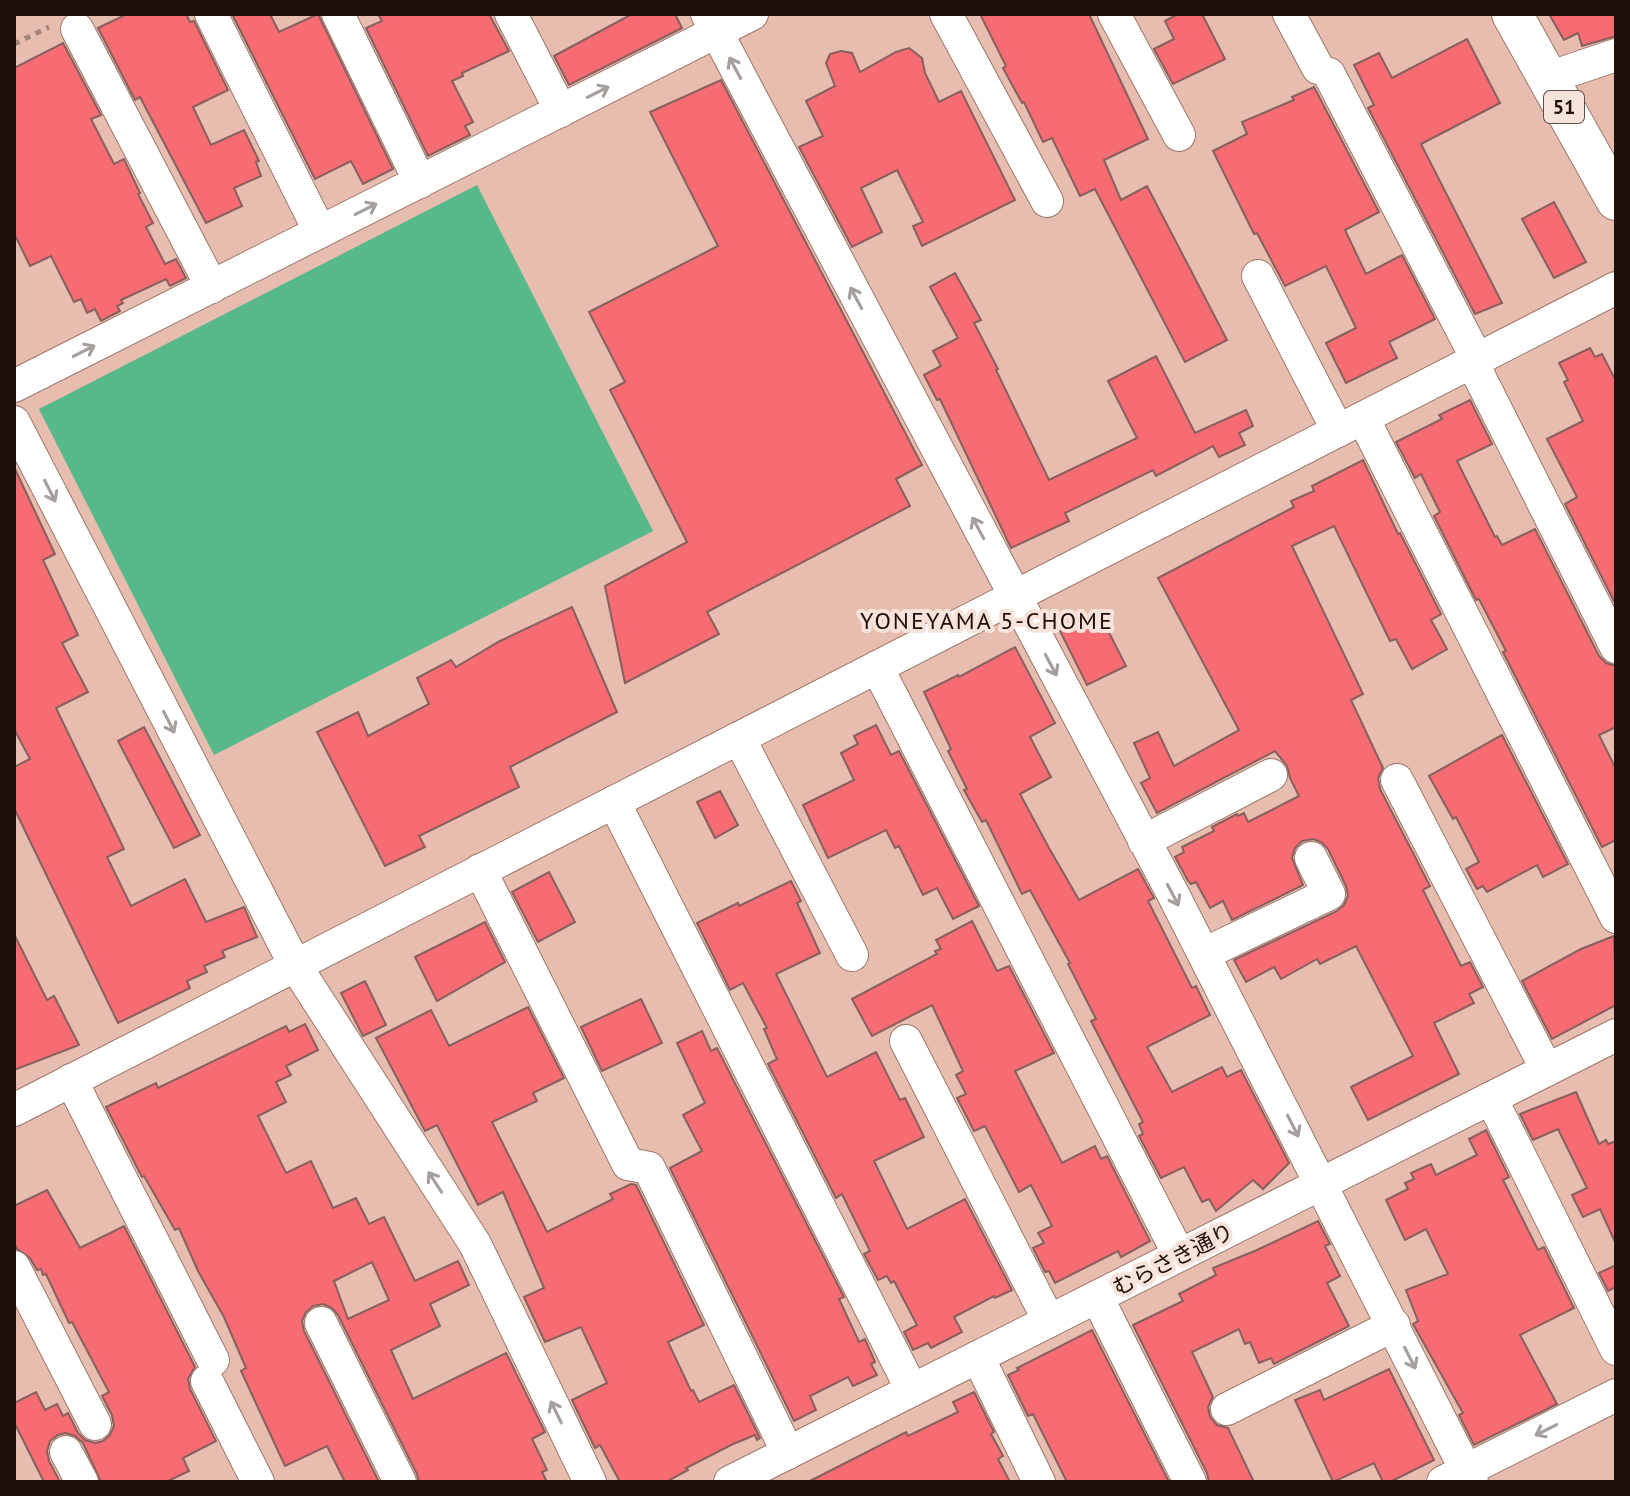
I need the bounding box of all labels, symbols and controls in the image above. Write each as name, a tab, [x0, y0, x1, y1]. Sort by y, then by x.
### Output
one-way arrow	[726, 57, 742, 80]
one-way arrow	[586, 84, 610, 100]
road number: 51	[1544, 91, 1584, 123]
one-way arrow	[353, 201, 377, 216]
one-way arrow	[848, 286, 864, 310]
one-way arrow	[71, 343, 95, 358]
one-way arrow	[42, 479, 58, 503]
one-way arrow	[969, 516, 985, 540]
district label: YONEYAMA 5-CHOME	[860, 605, 1114, 636]
one-way arrow	[1043, 653, 1059, 677]
one-way arrow	[162, 710, 178, 734]
one-way arrow	[1165, 883, 1181, 906]
one-way arrow	[1285, 1113, 1301, 1137]
one-way arrow	[426, 1171, 442, 1194]
street label: むらさき通り	[1108, 1217, 1238, 1301]
one-way arrow	[1403, 1345, 1418, 1369]
one-way arrow	[548, 1400, 563, 1424]
one-way arrow	[1535, 1423, 1559, 1439]

